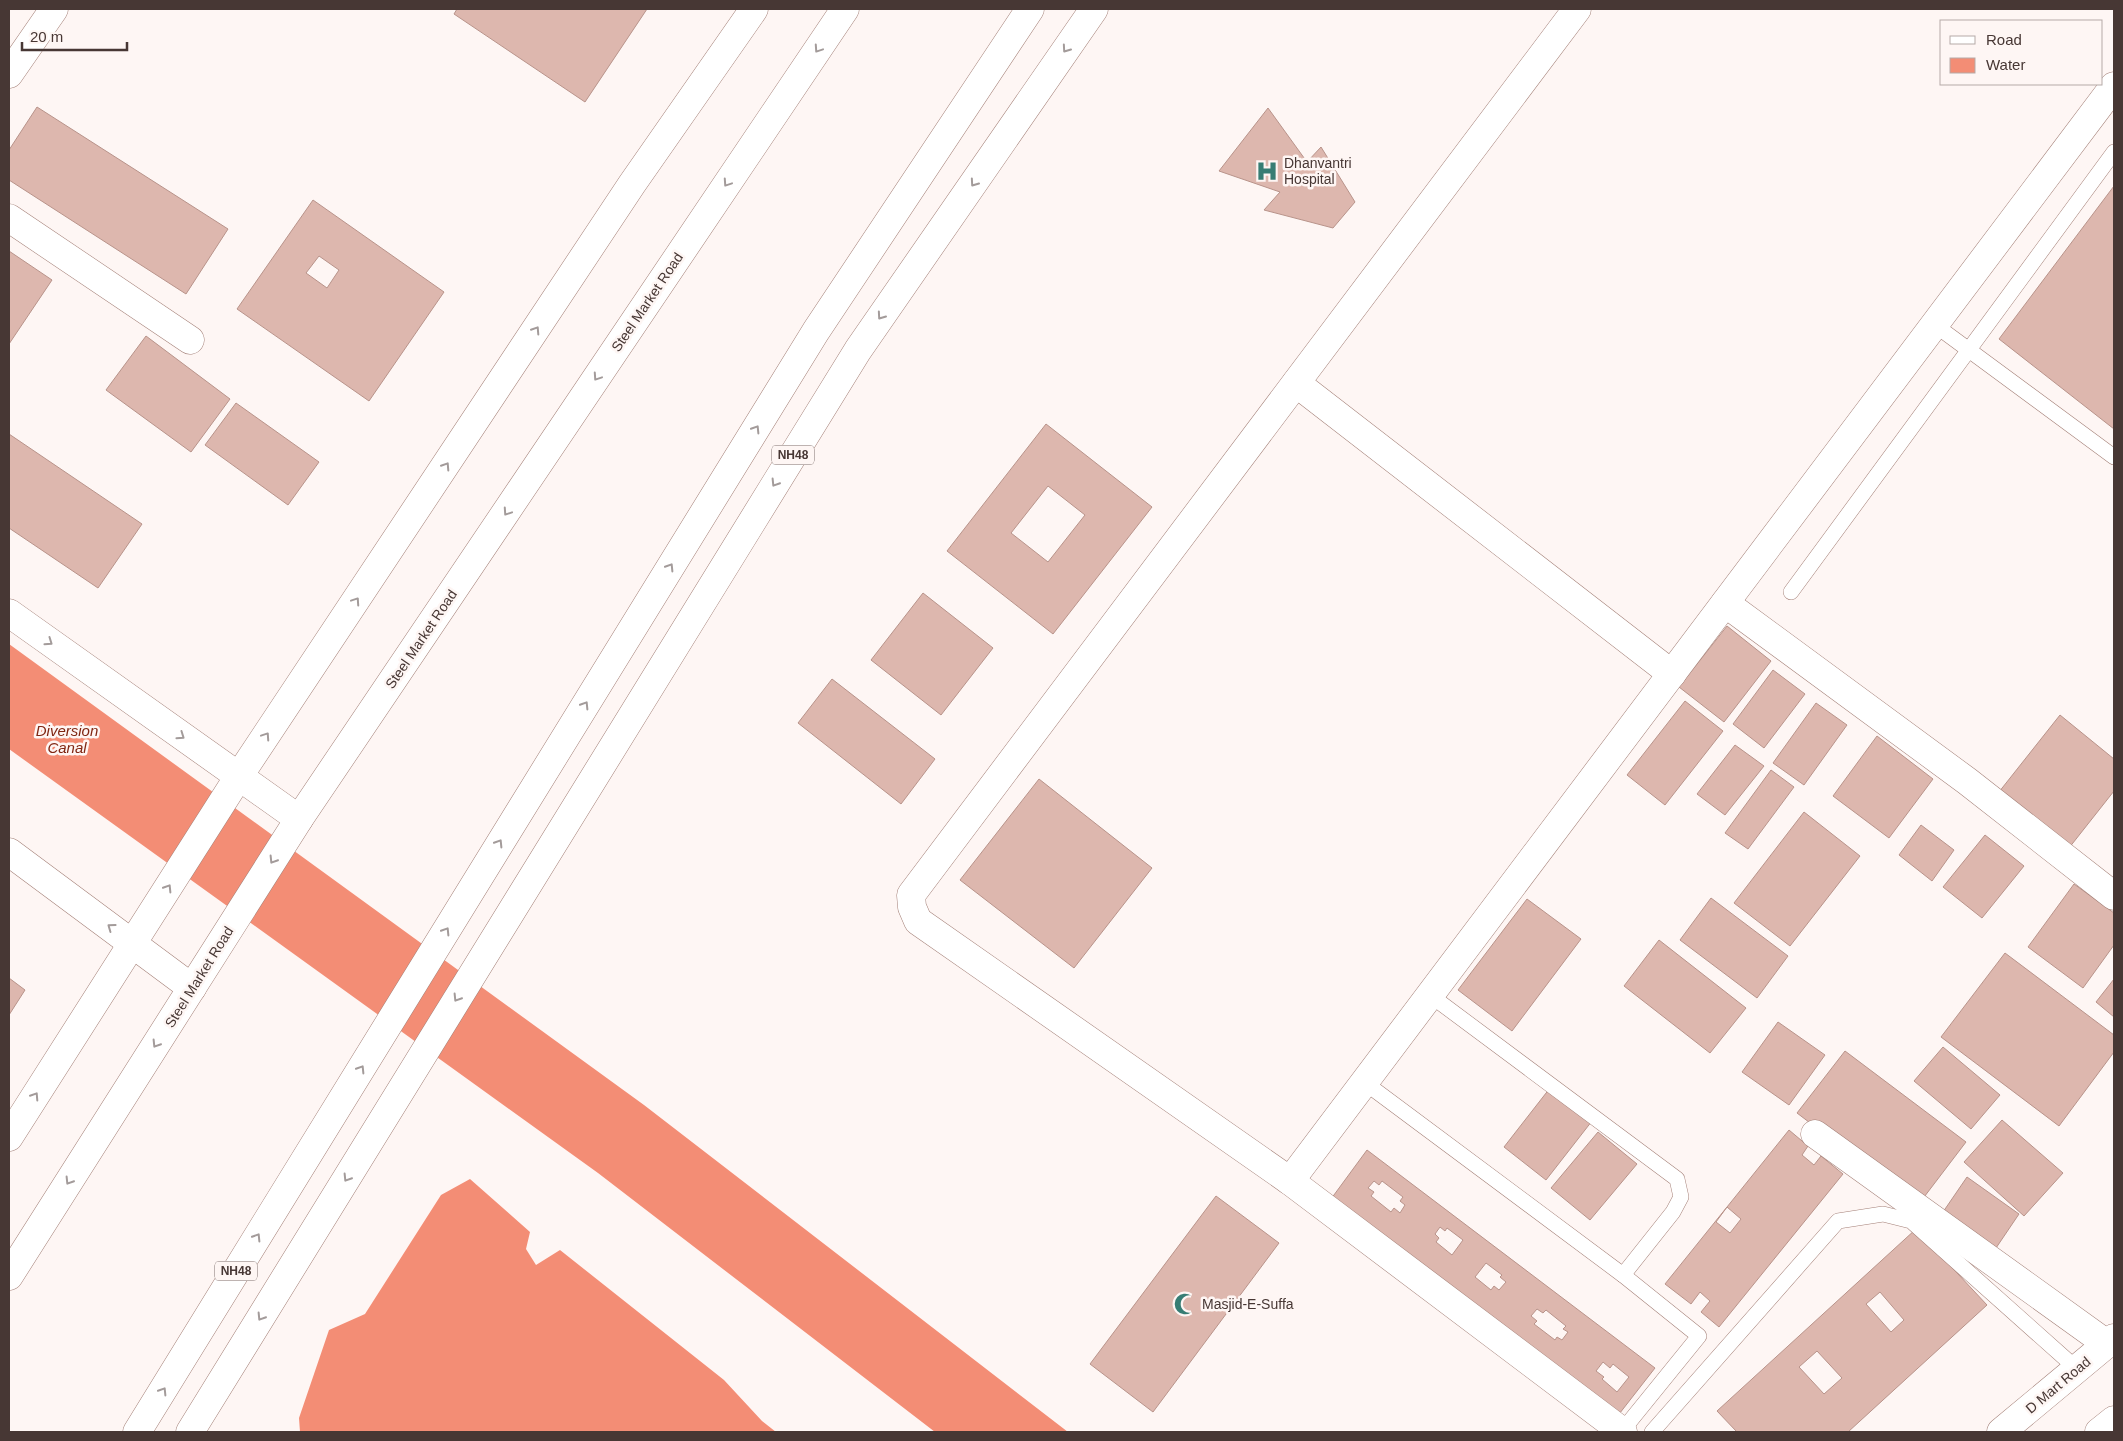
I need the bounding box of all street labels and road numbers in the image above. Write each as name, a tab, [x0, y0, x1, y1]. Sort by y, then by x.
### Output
street label: Steel Market Road	[608, 249, 686, 355]
road number: NH48	[772, 446, 814, 464]
street label: Steel Market Road	[382, 586, 460, 692]
street label: Steel Market Road	[161, 924, 237, 1030]
road number: NH48	[215, 1262, 257, 1280]
street label: D Mart Road	[2022, 1353, 2094, 1417]

